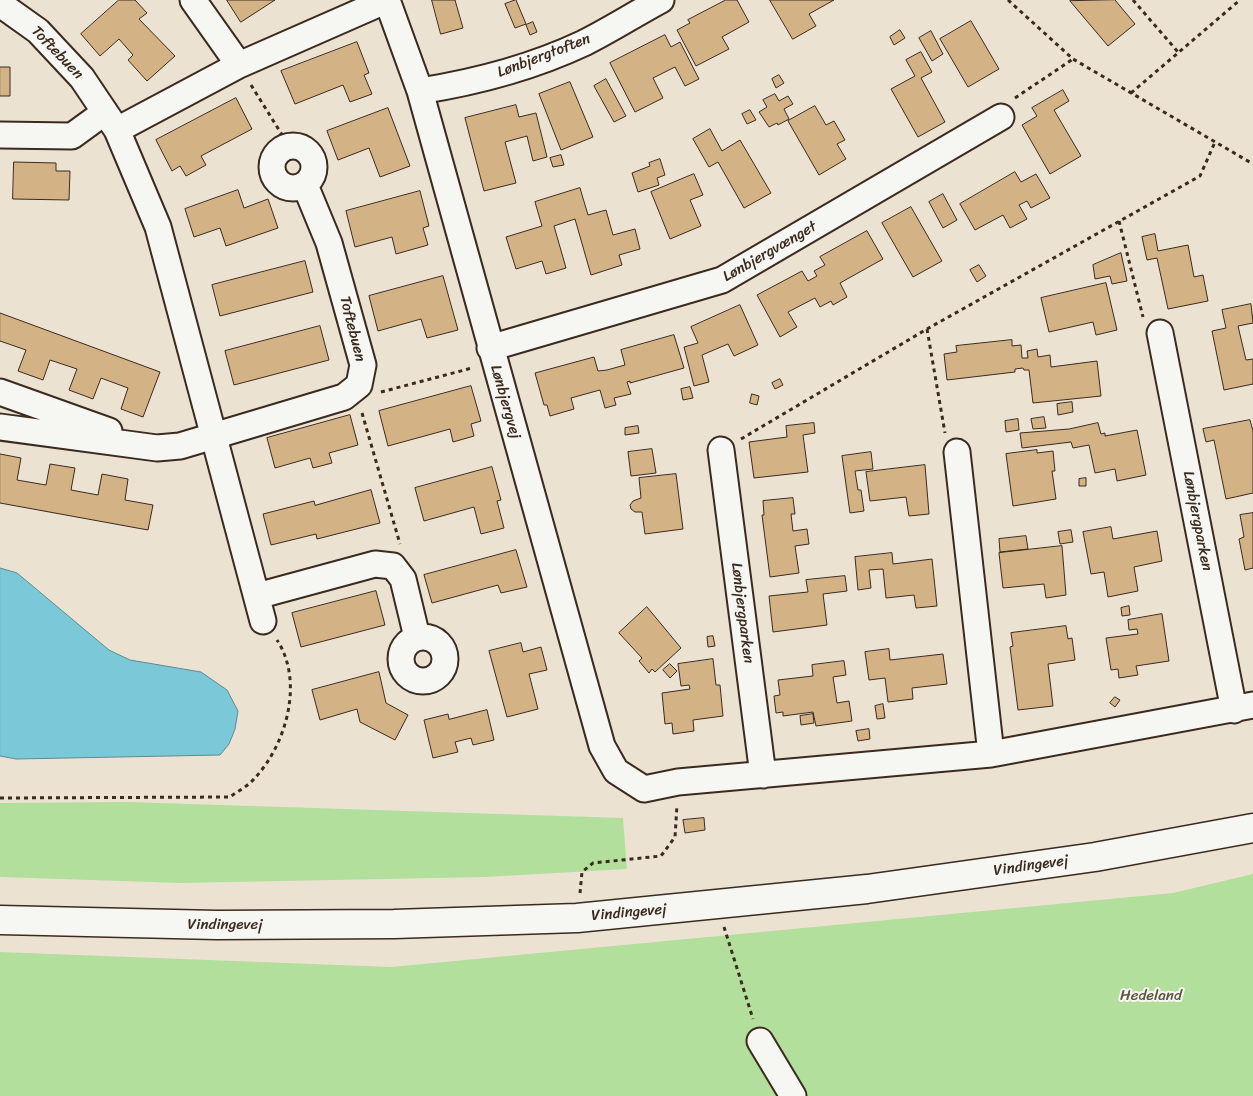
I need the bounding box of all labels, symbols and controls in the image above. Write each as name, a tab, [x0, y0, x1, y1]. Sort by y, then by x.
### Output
street label: Toftebuen	[27, 23, 87, 83]
street label: Lønbjergtoften	[495, 30, 593, 82]
street label: Lønbjergvænget	[720, 218, 820, 286]
street label: Toftebuen	[335, 294, 369, 364]
street label: Lønbjergvej	[486, 363, 524, 441]
street label: Lønbjergparken	[1178, 470, 1216, 572]
street label: Lønbjergparken	[727, 562, 757, 664]
street label: Vindingevej	[993, 852, 1069, 880]
street label: Vindingevej	[591, 901, 667, 925]
street label: Vindingevej	[187, 916, 263, 934]
park label: Hedeland	[1120, 987, 1182, 1005]

